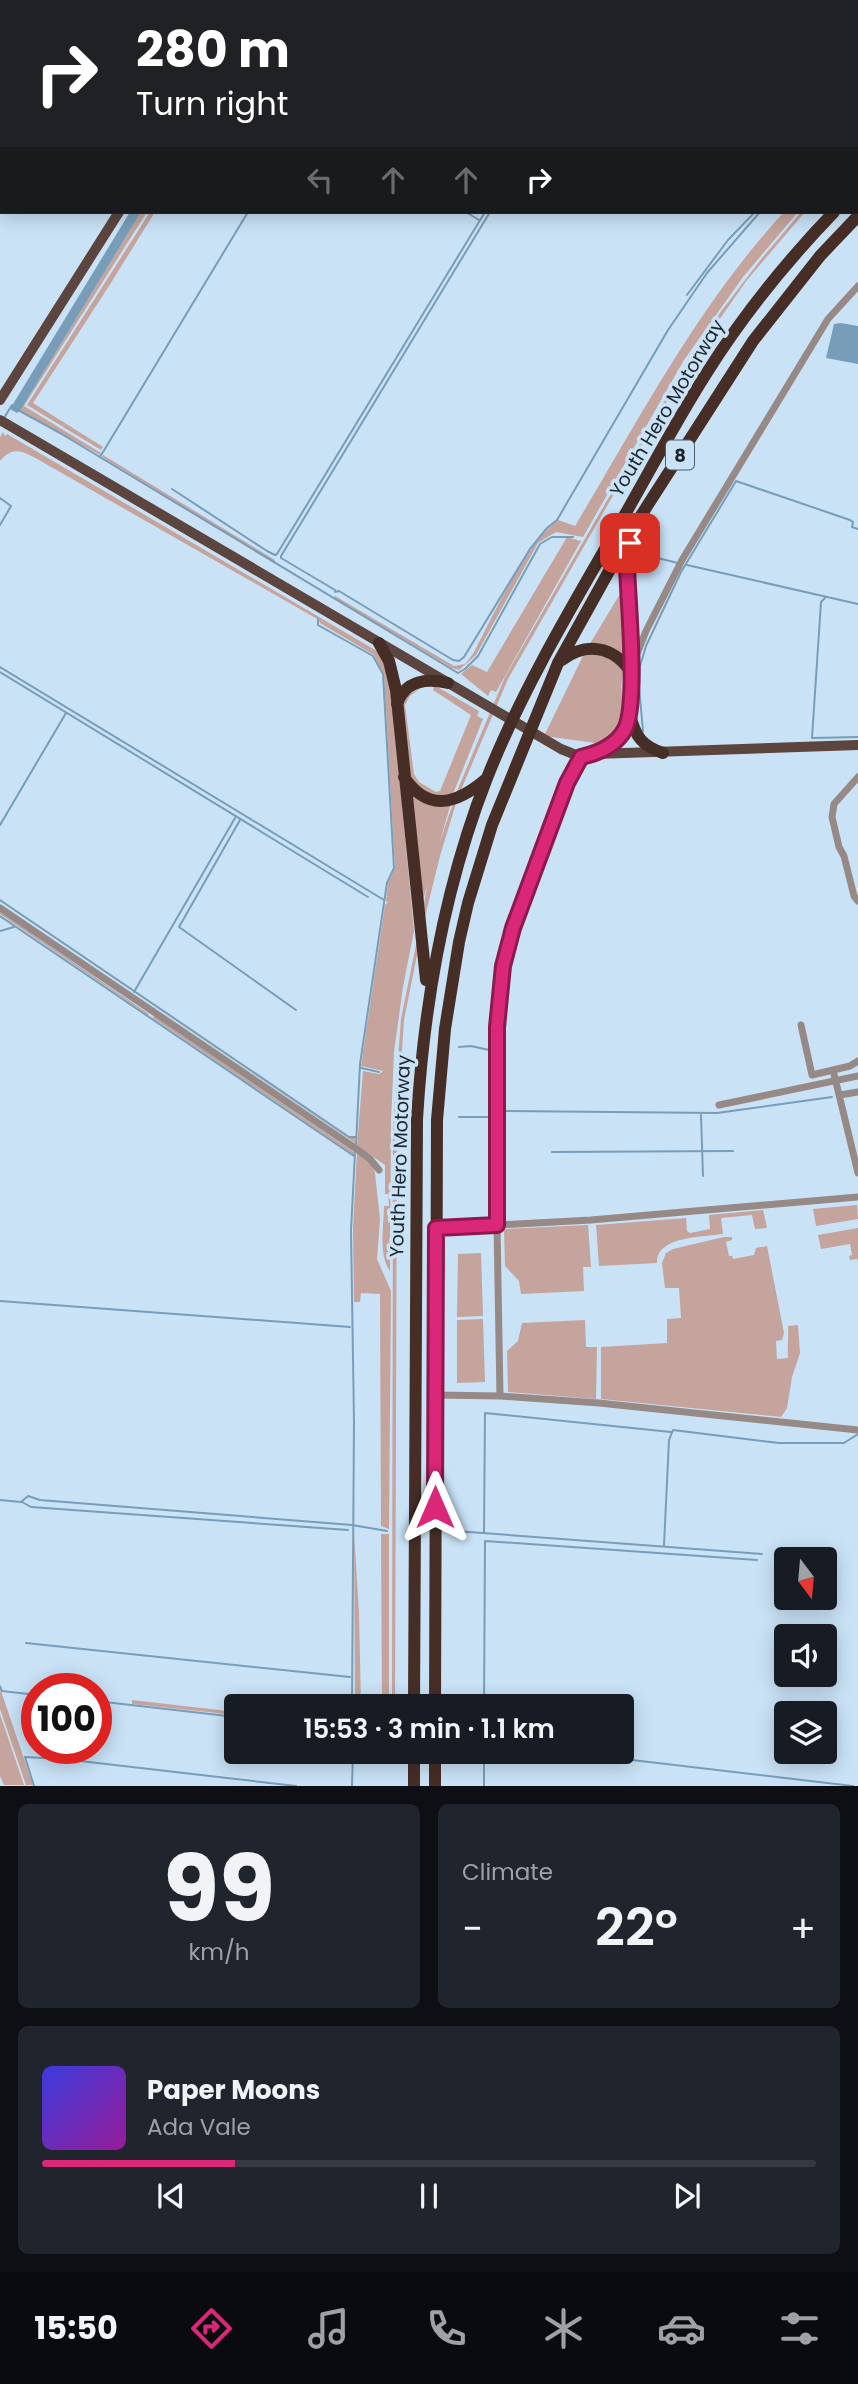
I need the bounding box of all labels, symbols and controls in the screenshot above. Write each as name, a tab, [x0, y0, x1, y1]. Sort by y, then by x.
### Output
text: 280 m	[136, 16, 290, 84]
icon: right	[21, 28, 112, 119]
text: Turn right	[136, 81, 288, 126]
icon: left	[301, 161, 339, 199]
icon: ahead	[374, 161, 412, 199]
icon: ahead	[447, 161, 485, 199]
icon: right	[520, 161, 558, 199]
street label: Youth Hero Motorway	[603, 314, 731, 502]
road number: 8	[666, 440, 694, 470]
pin	[600, 513, 660, 573]
icon: arrive	[611, 524, 649, 562]
street label: Youth Hero Motorway	[383, 1054, 417, 1258]
position arrow	[398, 1470, 472, 1544]
north arrow	[774, 1547, 836, 1610]
map controls	[774, 1547, 837, 1764]
button: sound	[774, 1624, 837, 1687]
speed limit sign: 100	[21, 1673, 112, 1764]
button: layers	[774, 1701, 837, 1764]
text: 15:53 · 3 min · 1.1 km	[303, 1711, 555, 1747]
text: 99	[163, 1825, 275, 1953]
text: Climate	[462, 1856, 553, 1888]
text: 22°	[595, 1891, 678, 1964]
text: −	[462, 1902, 483, 1955]
text: +	[790, 1902, 816, 1955]
text: km/h	[188, 1936, 250, 1968]
text: Paper Moons	[147, 2072, 320, 2108]
text: Ada Vale	[147, 2111, 251, 2143]
icon: previous	[152, 2177, 190, 2215]
icon: pause	[410, 2177, 448, 2215]
icon: next	[668, 2177, 706, 2215]
icon: directions	[187, 2304, 236, 2353]
icon: music	[304, 2304, 353, 2353]
icon: phone	[422, 2304, 471, 2353]
icon: climate	[539, 2304, 588, 2353]
icon: car	[657, 2304, 706, 2353]
icon: filters	[775, 2304, 824, 2353]
text: 15:50	[34, 2305, 118, 2350]

